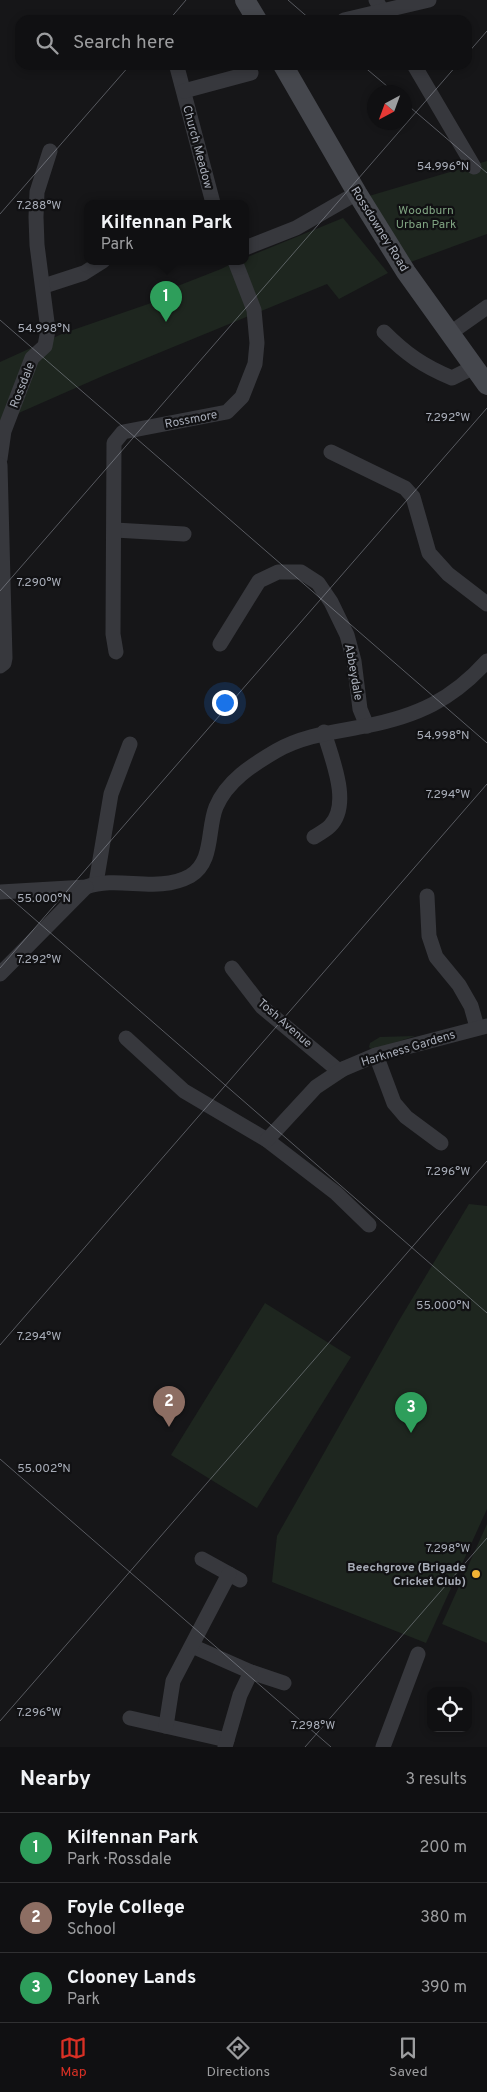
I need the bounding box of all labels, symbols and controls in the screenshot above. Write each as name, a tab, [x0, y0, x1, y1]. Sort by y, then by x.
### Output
search box	[15, 15, 472, 70]
icon: search	[33, 29, 61, 57]
text: Search here	[73, 31, 175, 55]
north arrow	[367, 85, 412, 130]
street label: Church Meadow	[178, 104, 216, 191]
text: 54.996°N	[417, 159, 469, 175]
street label: Rossdowney Road	[347, 184, 412, 275]
text: 7.288°W	[17, 198, 61, 214]
popup	[84, 200, 249, 265]
park label: Woodburn Urban Park	[396, 203, 456, 233]
text: Kilfennan Park	[101, 211, 232, 235]
text: Park	[101, 235, 134, 255]
pin: 1	[150, 281, 182, 322]
text: 54.998°N	[18, 321, 70, 337]
street label: Rossdale	[7, 360, 39, 411]
street label: Rossmore	[163, 407, 219, 433]
text: 7.292°W	[426, 410, 470, 426]
text: 7.290°W	[17, 575, 61, 591]
street label: Abbeydale	[340, 643, 366, 702]
your location	[212, 690, 238, 716]
text: 54.998°N	[417, 728, 469, 744]
text: 7.294°W	[426, 787, 470, 803]
text: 55.000°N	[17, 891, 71, 907]
text: 7.292°W	[17, 952, 61, 968]
street label: Tosh Avenue	[254, 996, 315, 1052]
street label: Harkness Gardens	[359, 1027, 457, 1071]
text: 7.296°W	[426, 1164, 470, 1180]
text: 55.000°N	[416, 1298, 470, 1314]
text: 7.294°W	[17, 1329, 61, 1345]
pin: 2	[153, 1386, 185, 1427]
pin: 3	[395, 1392, 427, 1433]
text: 55.002°N	[17, 1461, 71, 1477]
text: 7.298°W	[426, 1541, 470, 1557]
place label: Beechgrove (Brigade Cricket Club)	[347, 1560, 466, 1590]
marker: Beechgrove (Brigade Cricket Club)	[470, 1568, 482, 1580]
map controls	[427, 1687, 472, 1732]
button: locate	[427, 1687, 472, 1732]
text: 7.296°W	[17, 1705, 61, 1721]
text: 7.298°W	[291, 1718, 335, 1734]
text: Nearby	[20, 1766, 91, 1793]
text: 3 results	[405, 1770, 467, 1790]
text: Kilfennan Park	[67, 1826, 199, 1850]
text: 1	[33, 1838, 39, 1858]
text: 200 m	[419, 1838, 467, 1858]
text: Park · Rossdale	[67, 1850, 172, 1870]
text: Foyle College	[67, 1896, 185, 1920]
text: 2	[31, 1908, 41, 1928]
text: 380 m	[420, 1908, 467, 1928]
text: School	[67, 1920, 116, 1940]
text: Clooney Lands	[67, 1966, 196, 1990]
text: 3	[31, 1978, 41, 1998]
text: 390 m	[421, 1978, 467, 1998]
text: Park	[67, 1990, 100, 2010]
tab: Map	[59, 2034, 87, 2081]
tab: Directions	[206, 2034, 270, 2081]
tab: Saved	[389, 2034, 428, 2081]

